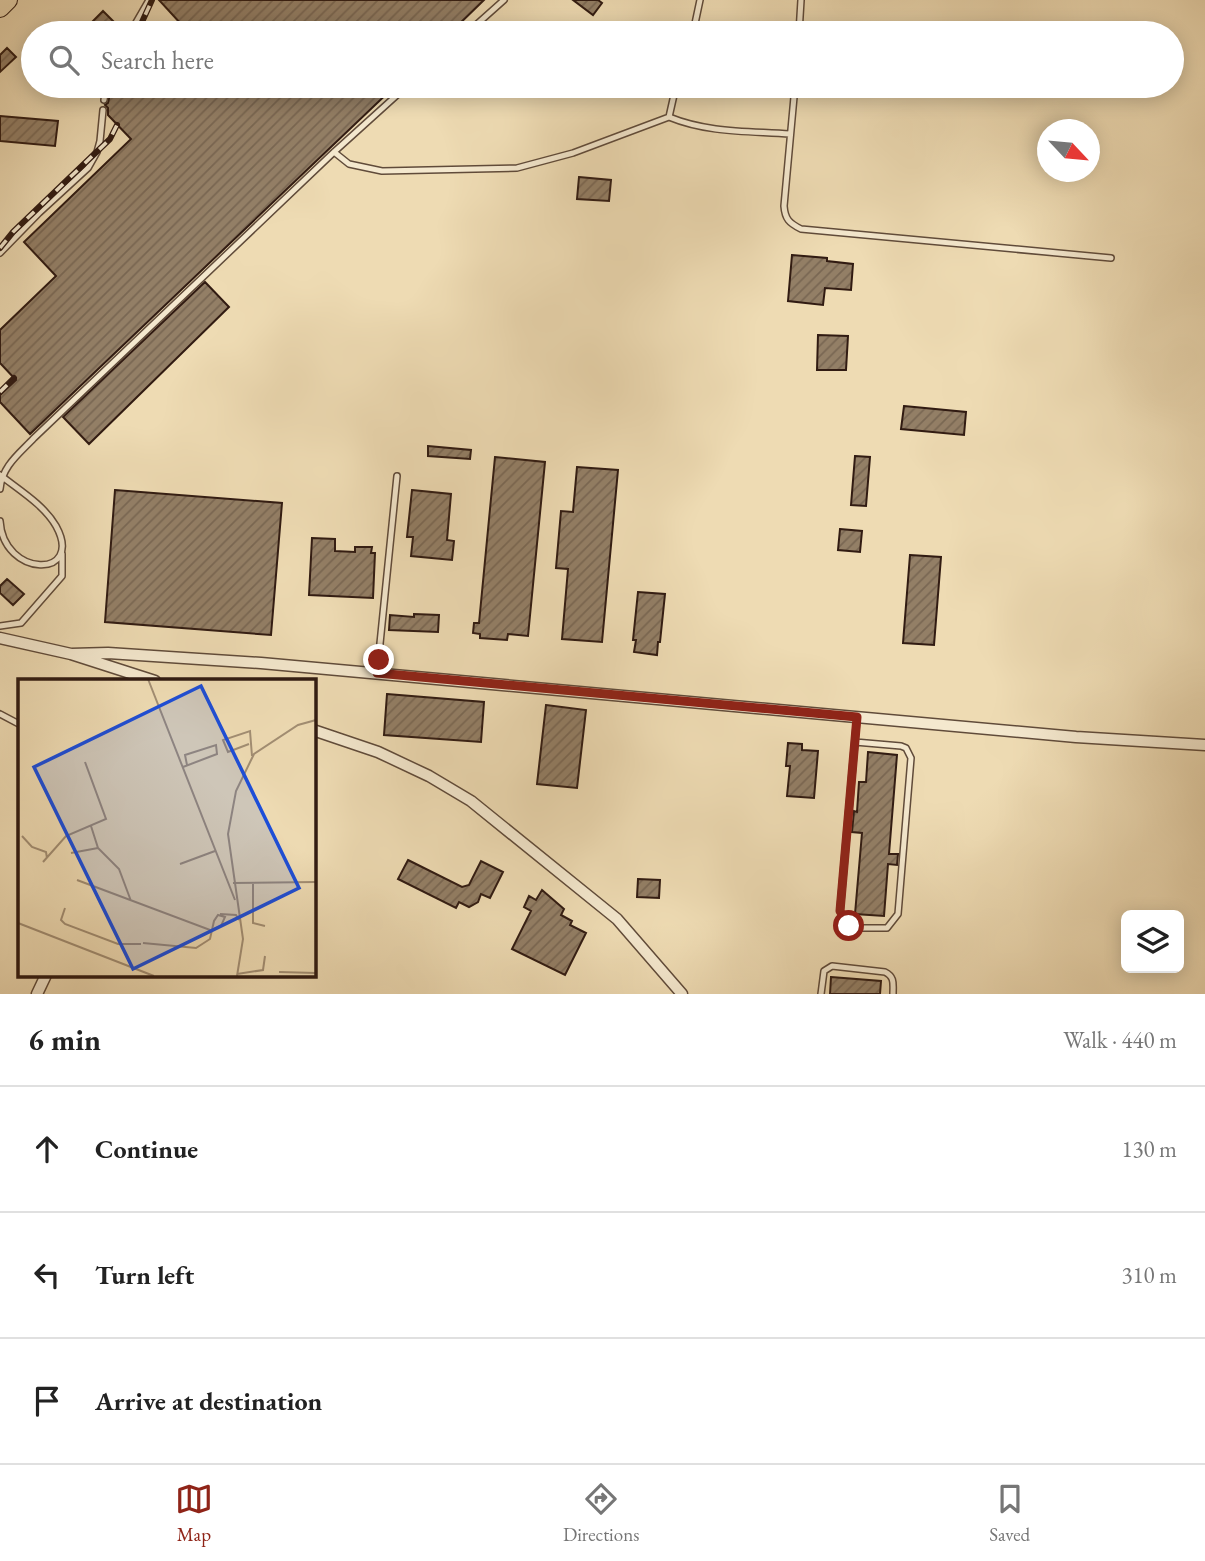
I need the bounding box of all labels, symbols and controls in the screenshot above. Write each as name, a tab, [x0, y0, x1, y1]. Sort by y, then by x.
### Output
search box	[21, 21, 1184, 98]
icon: search	[45, 41, 83, 79]
text: Search here	[101, 43, 214, 77]
north arrow	[1037, 119, 1100, 182]
route end	[363, 644, 394, 675]
inset map	[18, 679, 315, 976]
route start	[833, 910, 864, 941]
map controls	[1121, 910, 1184, 973]
button: layers	[1121, 910, 1184, 973]
text: 6 min	[28, 1020, 101, 1059]
text: Walk · 440 m	[1063, 1025, 1177, 1055]
icon: ahead	[28, 1130, 66, 1168]
text: Continue	[95, 1132, 198, 1166]
text: 130 m	[1121, 1134, 1177, 1164]
icon: left	[28, 1256, 66, 1294]
text: Turn left	[95, 1258, 194, 1292]
text: 310 m	[1121, 1260, 1177, 1290]
icon: arrive	[28, 1382, 66, 1420]
text: Arrive at destination	[95, 1384, 322, 1418]
tab: Map	[175, 1480, 213, 1547]
tab: Directions	[563, 1480, 639, 1547]
tab: Saved	[989, 1480, 1030, 1547]

